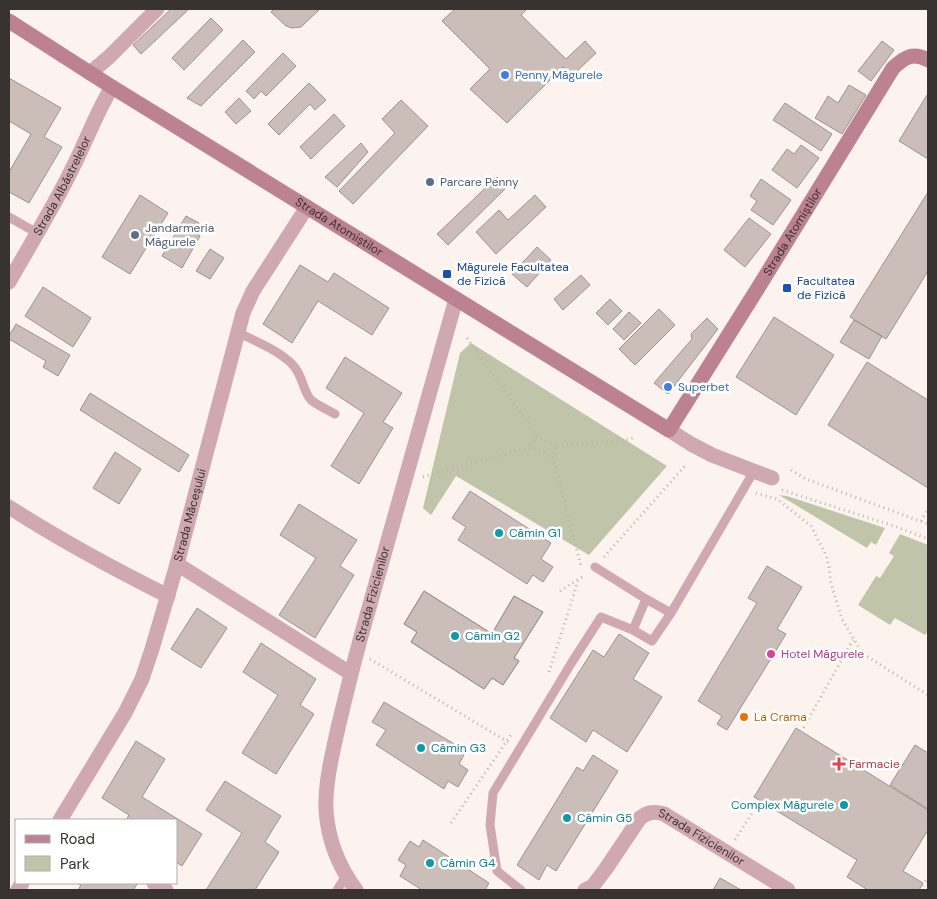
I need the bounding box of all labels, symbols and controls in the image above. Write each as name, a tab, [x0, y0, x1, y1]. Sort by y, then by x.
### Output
place label: Penny Măgurele	[515, 67, 603, 83]
marker: Penny Măgurele	[499, 69, 511, 81]
street label: Strada Albăstrelelor	[30, 133, 95, 238]
place label: Parcare Penny	[440, 174, 519, 190]
marker: Parcare Penny	[424, 176, 436, 188]
street label: Strada Atomiștilor	[759, 184, 826, 279]
street label: Strada Atomiștilor	[292, 194, 386, 260]
place label: Jandarmeria Măgurele	[145, 220, 214, 250]
marker: Jandarmeria Măgurele	[129, 229, 141, 241]
place label: Măgurele Facultatea de Fizică	[457, 259, 569, 289]
marker: Măgurele Facultatea de Fizică	[441, 268, 453, 280]
place label: Facultatea de Fizică	[797, 273, 855, 303]
marker: Facultatea de Fizică	[781, 282, 793, 294]
place label: Superbet	[678, 379, 730, 395]
marker: Superbet	[662, 381, 674, 393]
street label: Strada Măceșului	[170, 467, 210, 563]
place label: Cămin G1	[509, 525, 561, 541]
marker: Cămin G1	[493, 527, 505, 539]
street label: Strada Fizicienilor	[352, 544, 394, 644]
place label: Cămin G2	[465, 628, 520, 644]
marker: Cămin G2	[449, 630, 461, 642]
place label: Hotel Măgurele	[781, 646, 864, 662]
marker: Hotel Măgurele	[765, 648, 777, 660]
place label: La Crama	[754, 709, 807, 725]
marker: La Crama	[738, 711, 750, 723]
place label: Cămin G3	[431, 740, 486, 756]
marker: Cămin G3	[415, 742, 427, 754]
place label: Farmacie	[849, 756, 900, 772]
marker: Farmacie	[833, 758, 845, 770]
place label: Complex Măgurele	[731, 797, 834, 813]
marker: Complex Măgurele	[838, 799, 850, 811]
street label: Strada Fizicienilor	[657, 805, 748, 870]
place label: Cămin G5	[577, 810, 632, 826]
marker: Cămin G5	[561, 812, 573, 824]
legend	[15, 819, 178, 884]
text: Road	[60, 829, 95, 849]
text: Park	[60, 854, 90, 874]
place label: Cămin G4	[440, 855, 495, 871]
marker: Cămin G4	[424, 857, 436, 869]

